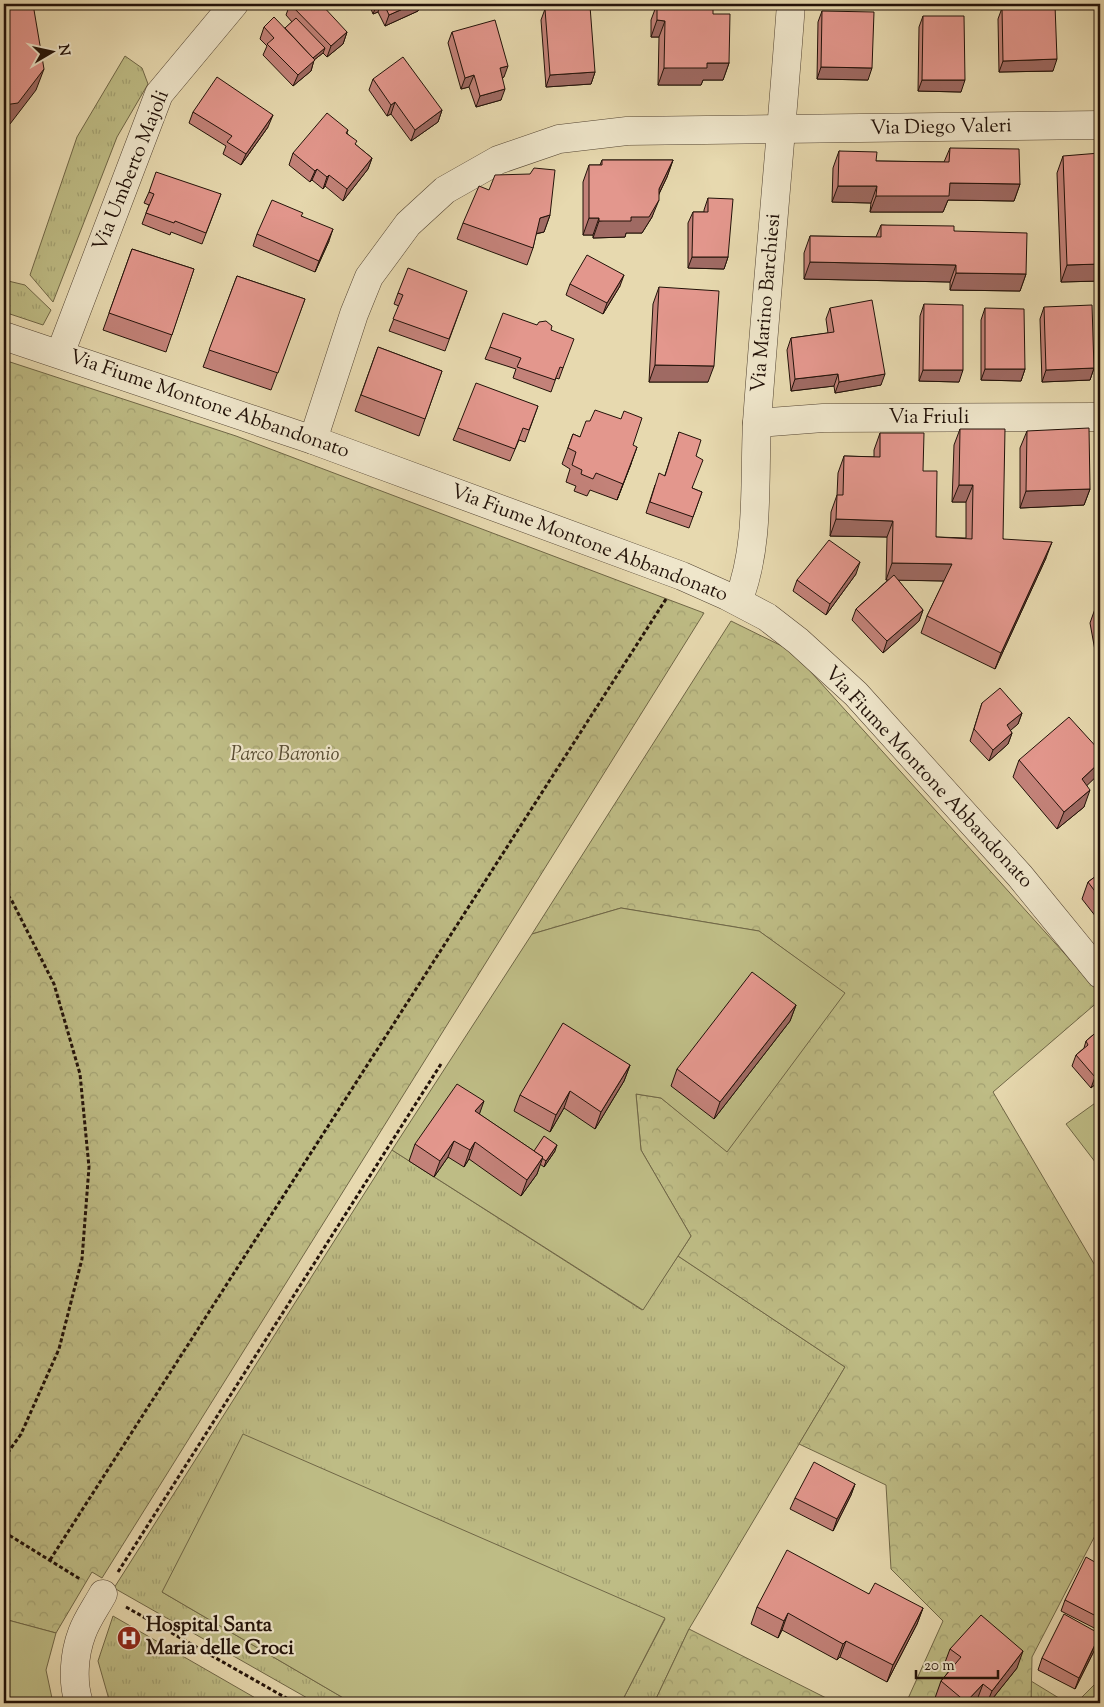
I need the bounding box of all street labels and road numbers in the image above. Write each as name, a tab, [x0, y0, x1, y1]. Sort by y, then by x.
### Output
street label: Via Umberto Majoli	[86, 86, 178, 256]
street label: Via Diego Valeri	[870, 112, 1012, 144]
street label: Via Marino Barchiesi	[745, 212, 789, 394]
street label: Via Fiume Montone Abbandonato	[65, 343, 353, 467]
street label: Via Friuli	[889, 404, 970, 433]
street label: Via Fiume Montone Abbandonato	[446, 478, 732, 610]
street label: Via Fiume Montone Abbandonato	[817, 660, 1039, 896]

